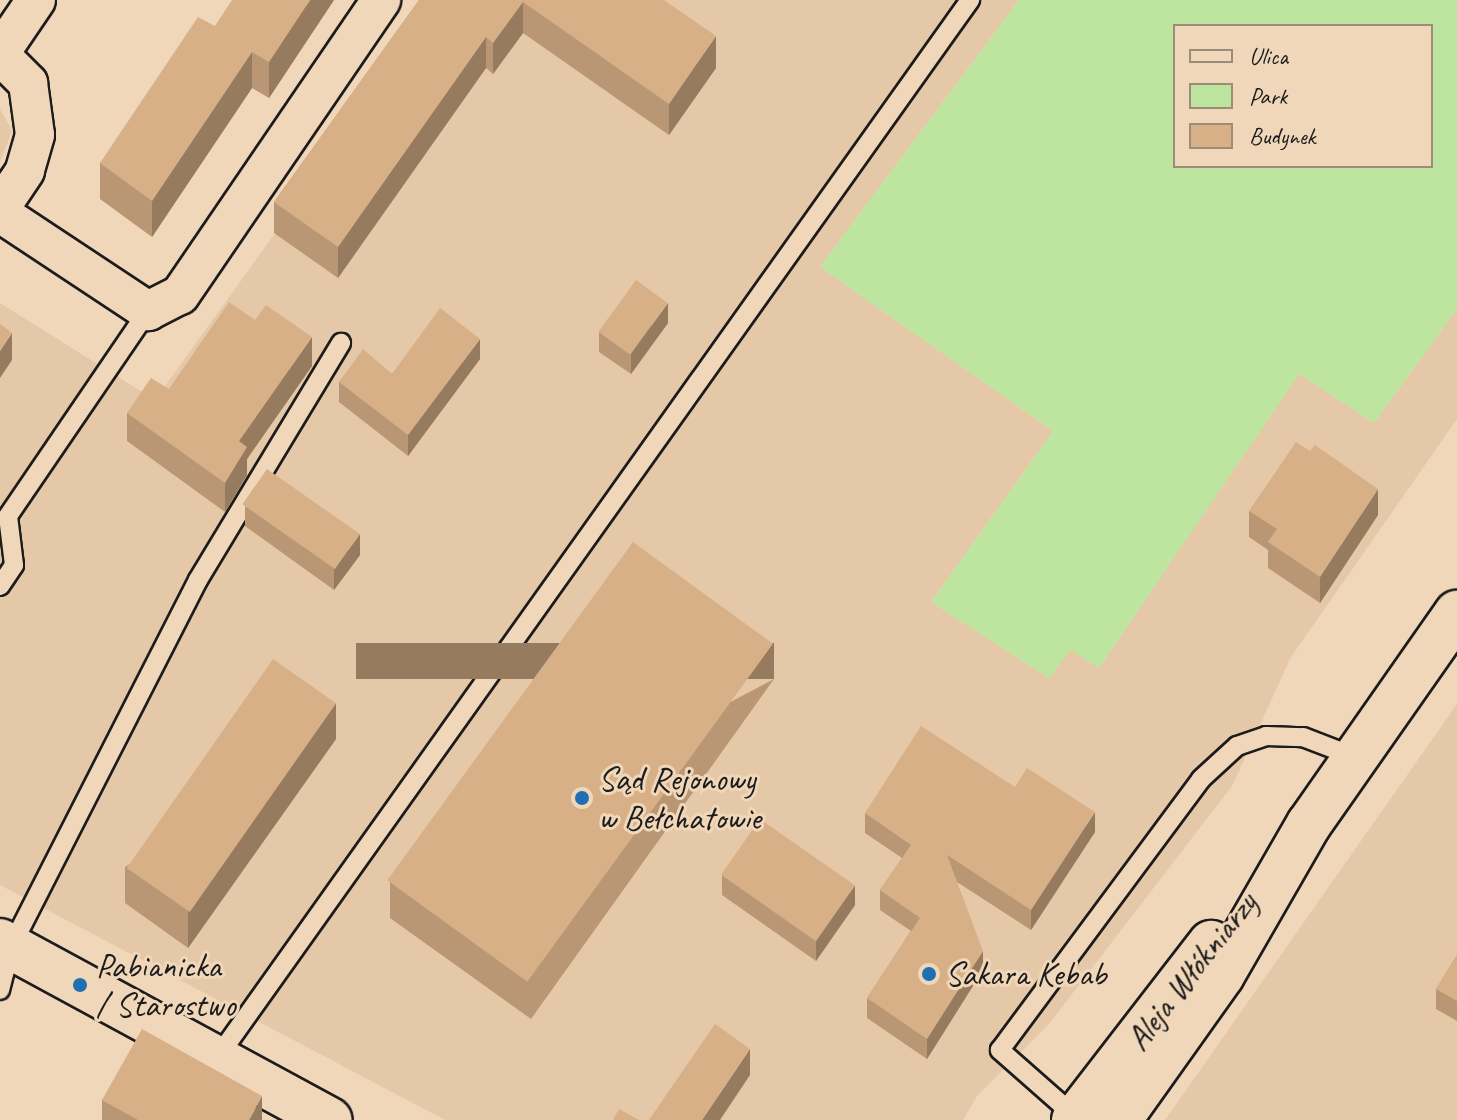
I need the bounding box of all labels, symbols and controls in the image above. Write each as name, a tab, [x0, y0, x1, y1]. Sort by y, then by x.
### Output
legend	[1173, 24, 1433, 168]
text: Ulica	[1249, 41, 1288, 71]
text: Park	[1249, 81, 1287, 111]
text: Budynek	[1249, 121, 1315, 151]
place label: Sąd Rejonowy w Bełchatowie	[598, 758, 761, 838]
marker: Sąd Rejonowy w Bełchatowie	[573, 789, 591, 807]
street label: Aleja Włókniarzy	[1117, 884, 1265, 1058]
place label: Pabianicka / Starostwo	[96, 945, 235, 1024]
place label: Sakara Kebab	[945, 954, 1106, 994]
marker: Sakara Kebab	[920, 965, 938, 983]
marker: Pabianicka / Starostwo	[71, 976, 89, 994]

